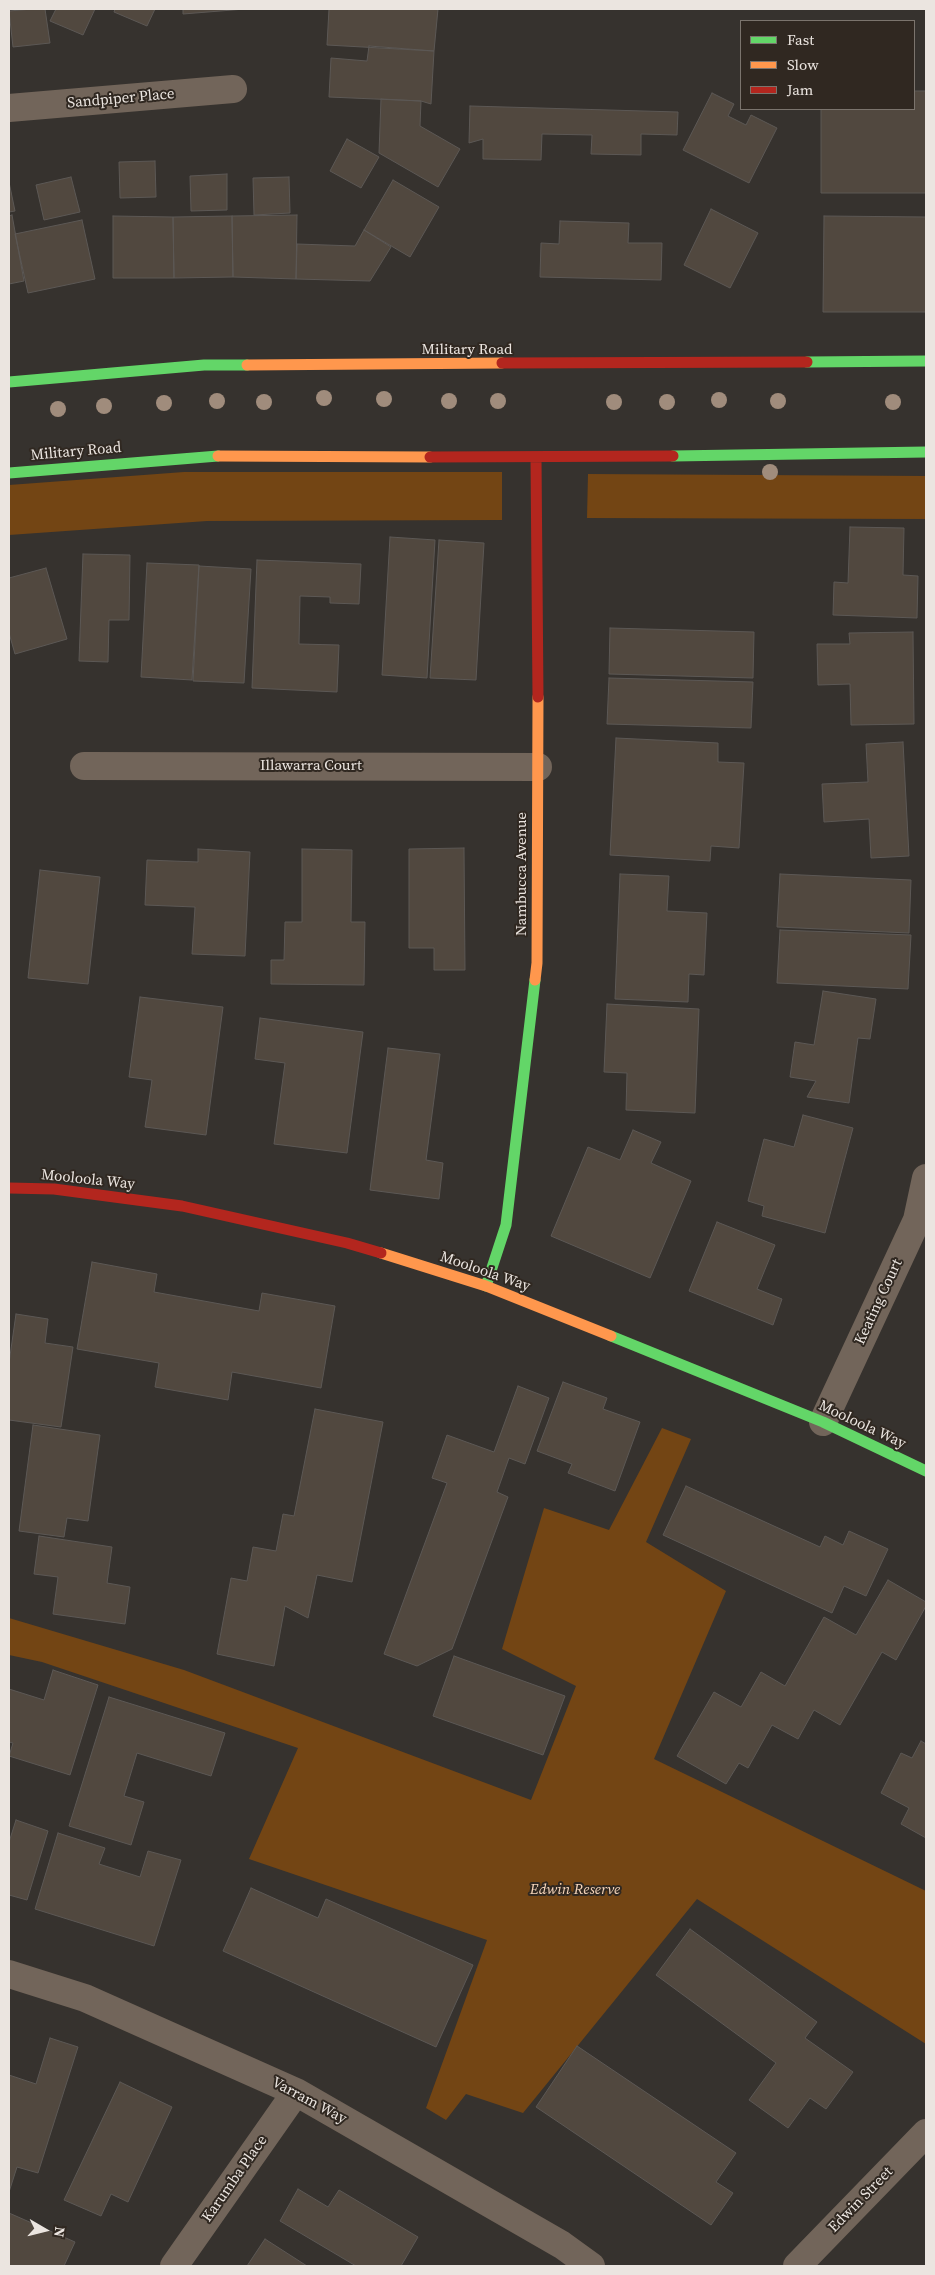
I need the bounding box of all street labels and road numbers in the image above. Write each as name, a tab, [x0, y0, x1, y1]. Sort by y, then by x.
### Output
street label: Sandpiper Place	[67, 85, 175, 113]
street label: Military Road	[421, 341, 513, 359]
street label: Military Road	[30, 439, 122, 465]
street label: Illawarra Court	[260, 757, 362, 775]
street label: Nambucca Avenue	[513, 812, 531, 936]
street label: Mooloola Way	[40, 1166, 136, 1194]
street label: Mooloola Way	[437, 1248, 533, 1296]
street label: Keating Court	[851, 1256, 907, 1348]
street label: Mooloola Way	[815, 1397, 909, 1453]
street label: Varram Way	[269, 2074, 349, 2128]
street label: Karumba Place	[199, 2132, 271, 2226]
street label: Edwin Street	[825, 2163, 897, 2237]

